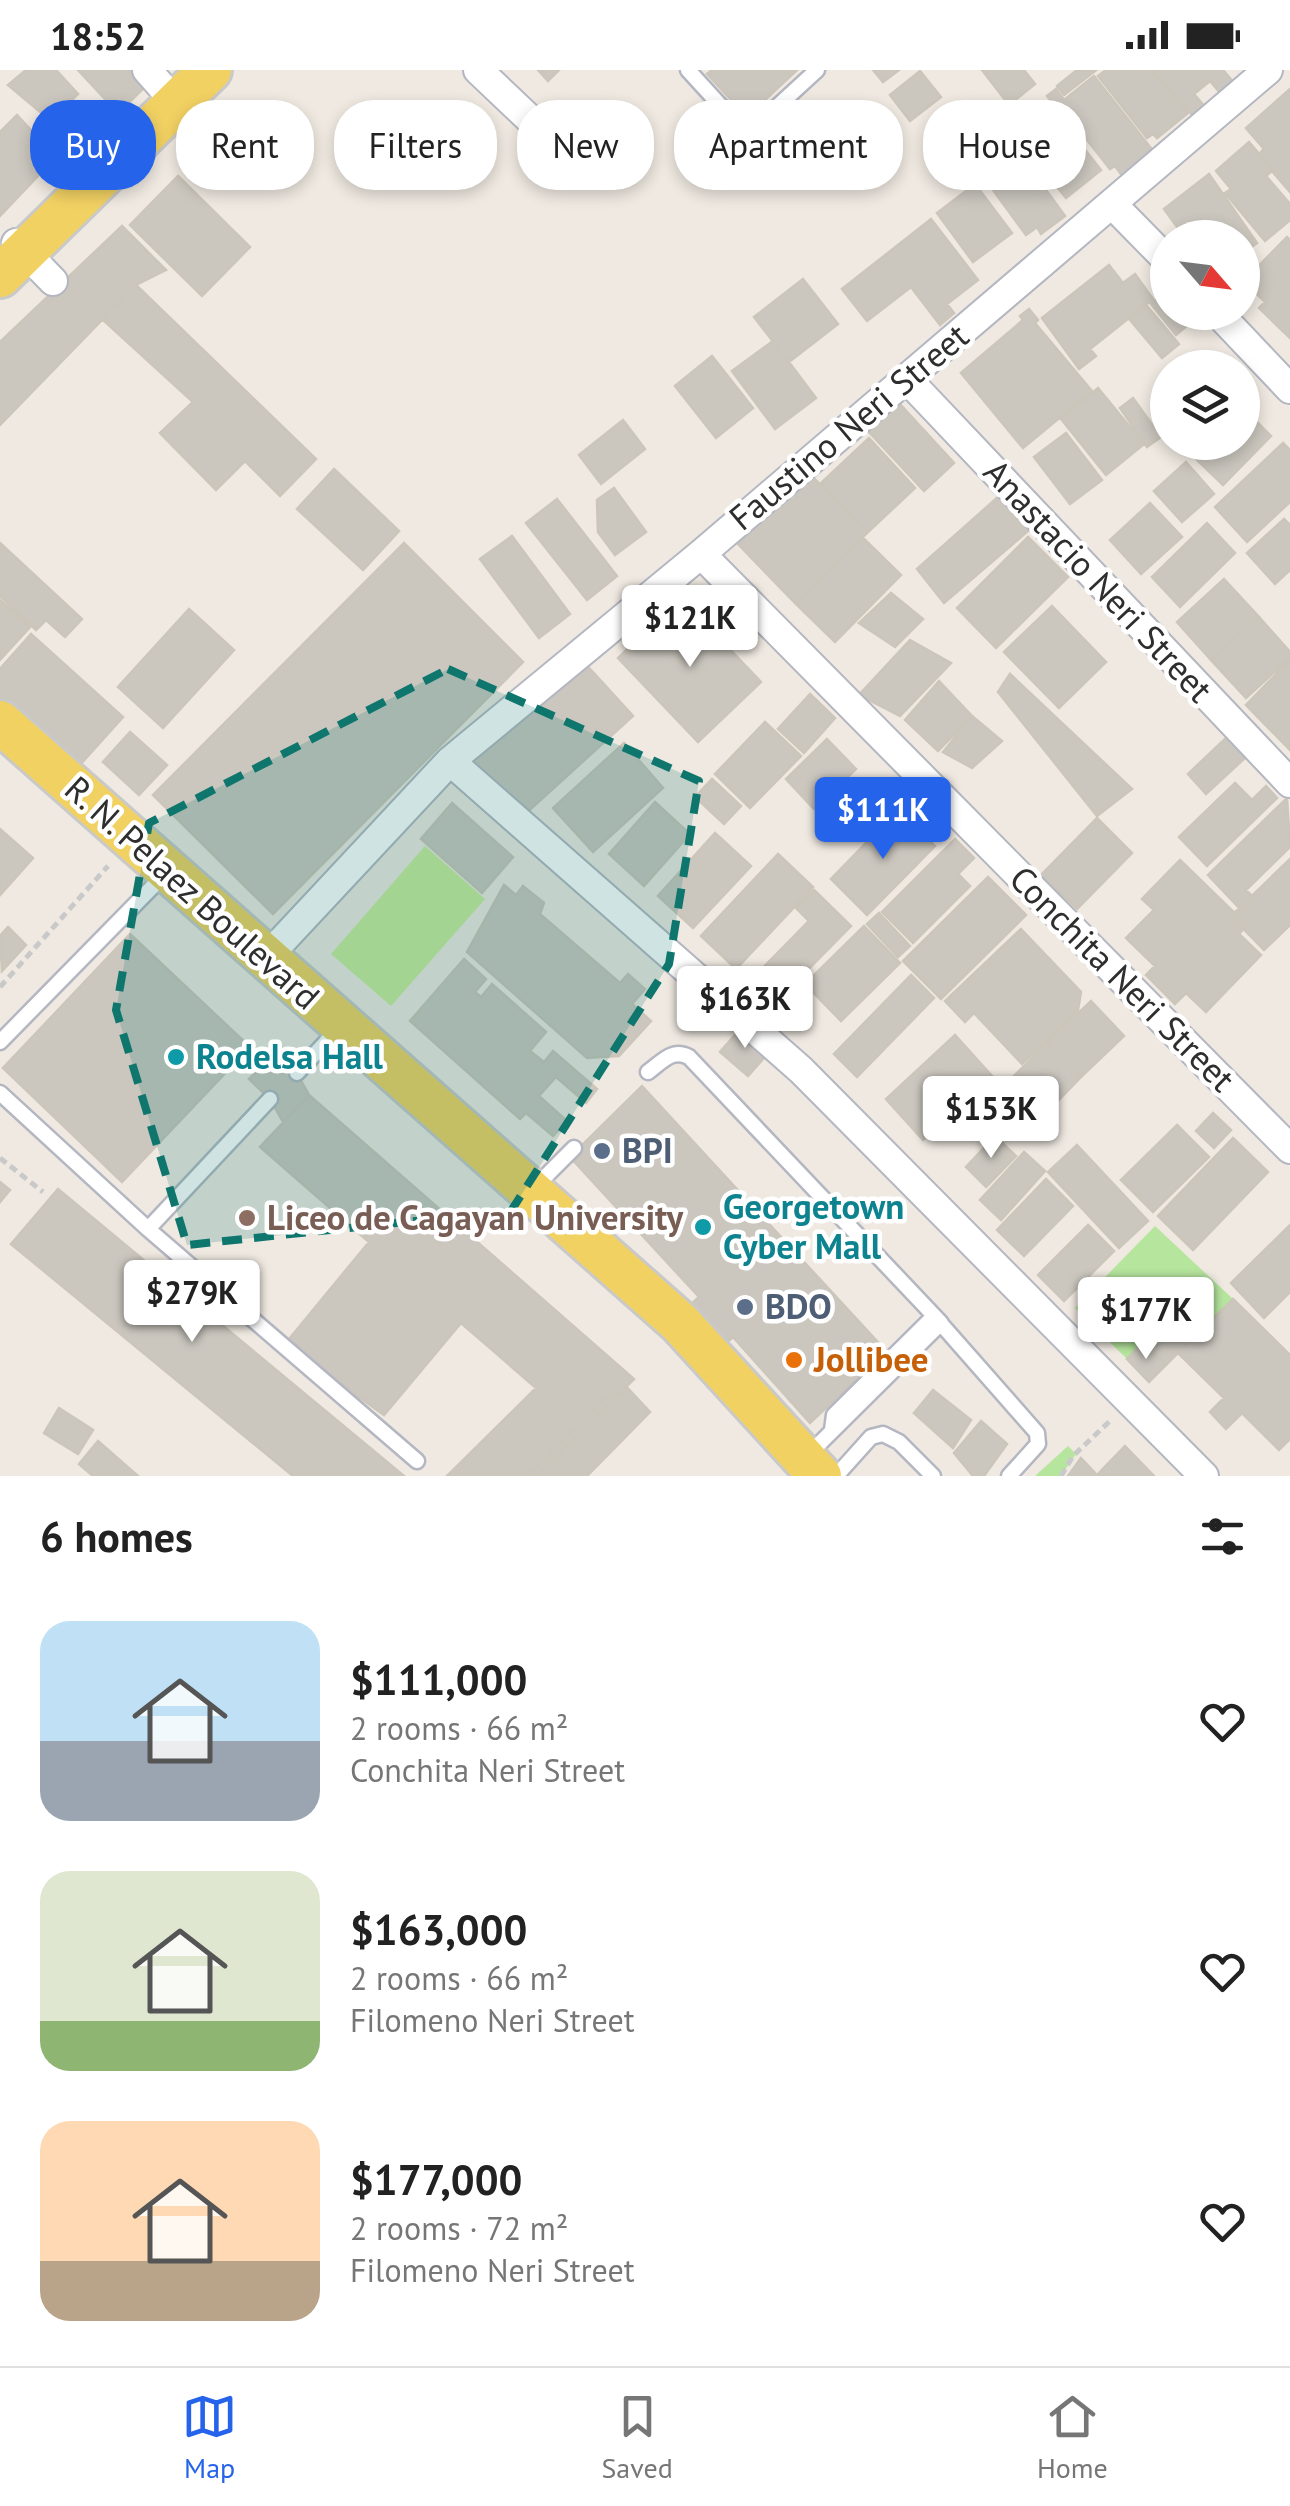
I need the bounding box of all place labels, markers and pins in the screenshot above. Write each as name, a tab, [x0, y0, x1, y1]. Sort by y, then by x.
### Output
pin: $121K	[620, 585, 760, 670]
pin: $111K	[813, 777, 953, 862]
pin: $163K	[675, 966, 815, 1051]
place label: Rodelsa Hall	[196, 1033, 384, 1079]
marker: Rodelsa Hall	[165, 1046, 187, 1068]
pin: $153K	[921, 1076, 1061, 1161]
place label: BPI	[622, 1127, 673, 1173]
marker: BPI	[591, 1140, 613, 1162]
place label: Georgetown Cyber Mall	[723, 1183, 904, 1269]
place label: Liceo de Cagayan University	[267, 1194, 684, 1240]
marker: Liceo de Cagayan University	[236, 1207, 258, 1229]
marker: Georgetown Cyber Mall	[692, 1216, 714, 1238]
pin: $279K	[122, 1260, 262, 1345]
pin: $177K	[1076, 1277, 1216, 1362]
place label: BDO	[765, 1283, 832, 1329]
marker: BDO	[734, 1296, 756, 1318]
place label: Jollibee	[813, 1336, 929, 1382]
marker: Jollibee	[783, 1349, 805, 1371]

